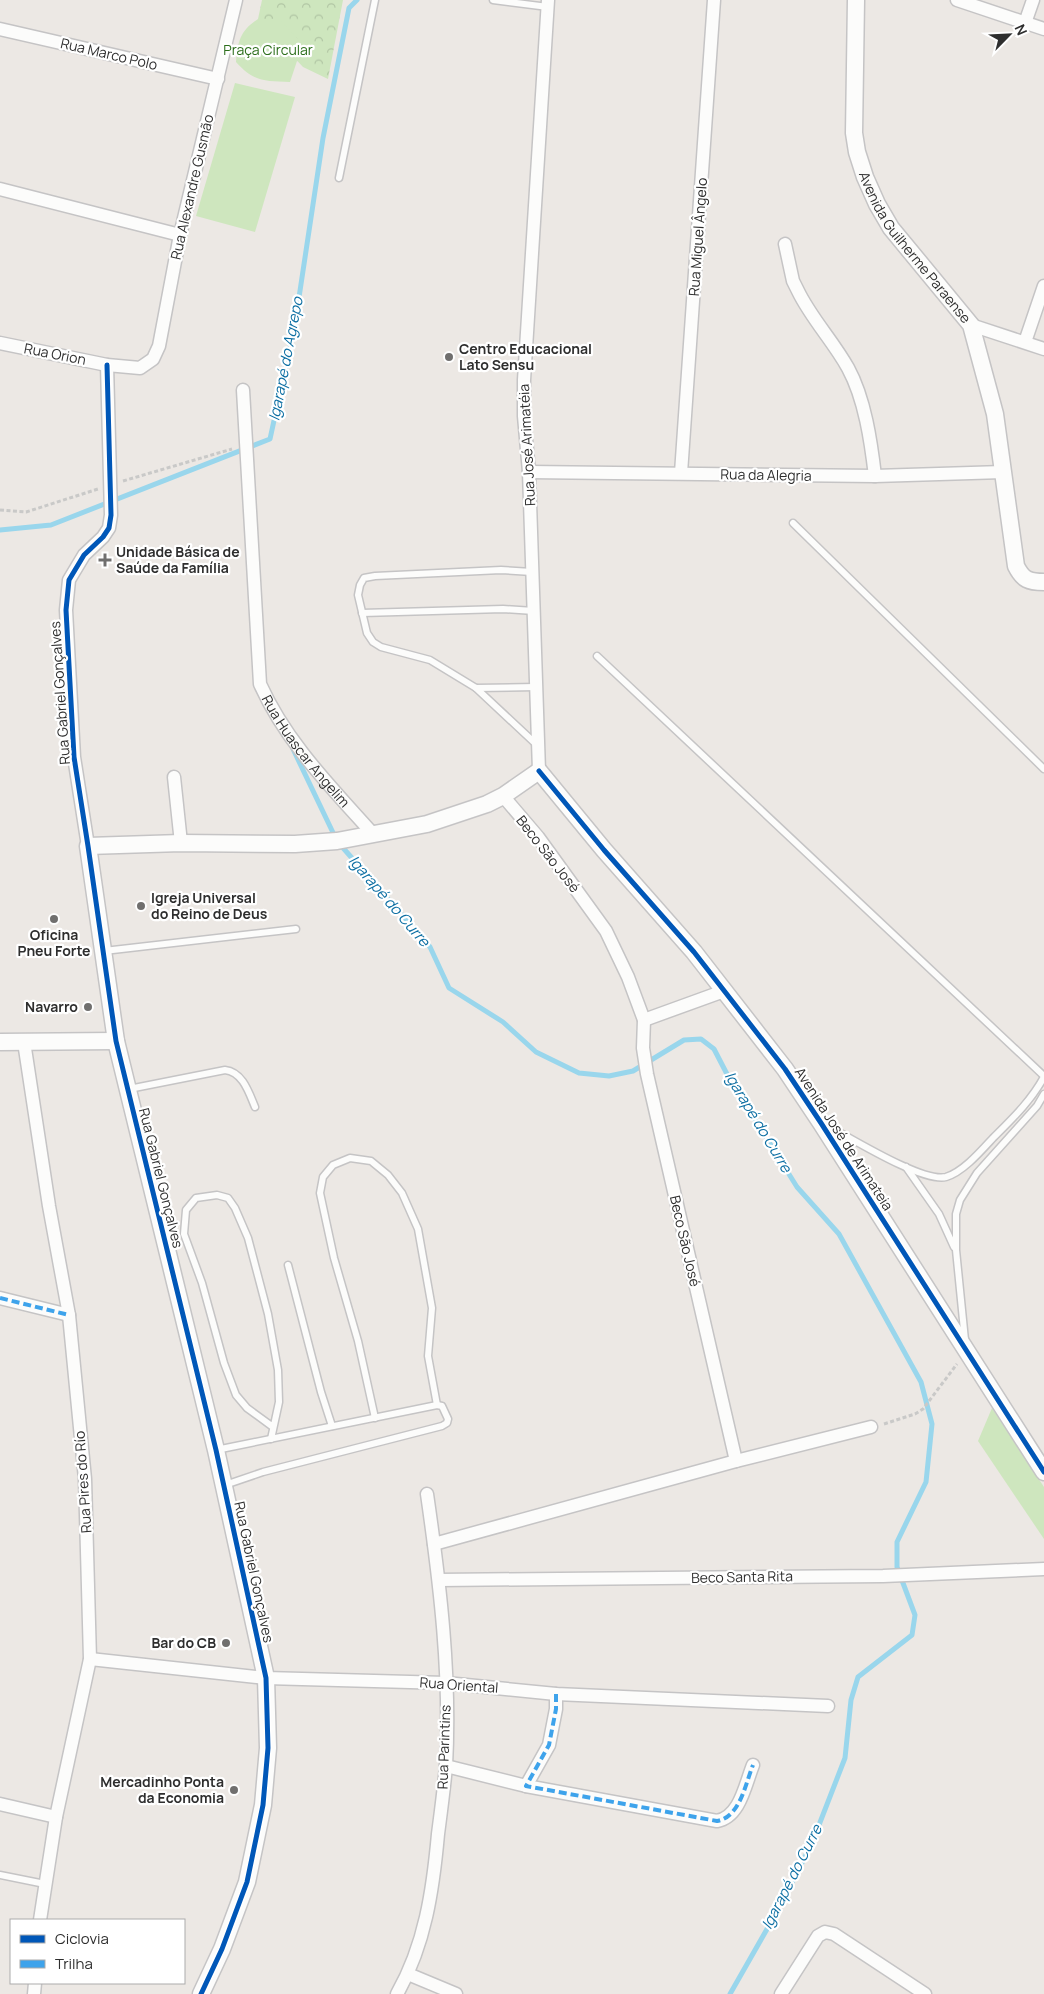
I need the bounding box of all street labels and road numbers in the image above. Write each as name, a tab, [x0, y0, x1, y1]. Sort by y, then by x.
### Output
street label: Rua Marco Polo	[59, 33, 159, 74]
street label: Rua Alexandre Gusmão	[166, 112, 217, 261]
street label: Avenida Guilherme Paraense	[855, 169, 976, 327]
street label: Rua Miguel Ângelo	[684, 177, 711, 297]
street label: Rua Orion	[22, 338, 88, 369]
street label: Rua José Arimatéia	[514, 383, 539, 507]
street label: Rua da Alegria	[720, 464, 812, 485]
street label: Rua Gabriel Gonçalves	[45, 621, 74, 765]
street label: Rua Huascar Angelim	[258, 691, 354, 811]
street label: Beco São José	[512, 811, 585, 896]
street label: Avenida José de Arimateia	[791, 1063, 898, 1214]
street label: Rua Gabriel Gonçalves	[135, 1106, 188, 1250]
street label: Beco São José	[666, 1193, 705, 1288]
street label: Rua Pires do Río	[69, 1430, 96, 1534]
street label: Rua Gabriel Gonçalves	[230, 1500, 279, 1644]
street label: Beco Santa Rita	[691, 1566, 793, 1587]
street label: Rua Oriental	[419, 1672, 499, 1697]
street label: Rua Parintins	[433, 1704, 454, 1790]

